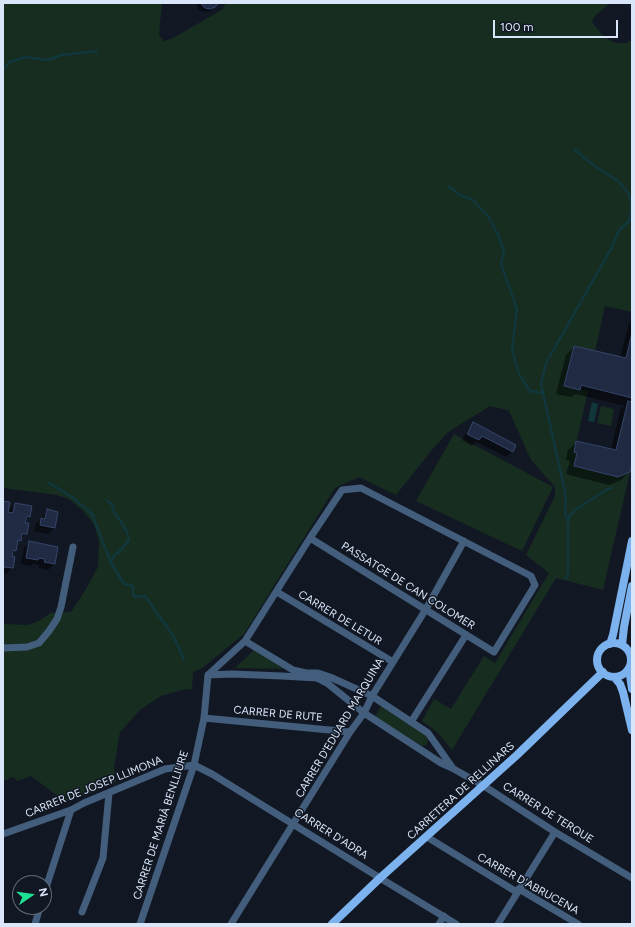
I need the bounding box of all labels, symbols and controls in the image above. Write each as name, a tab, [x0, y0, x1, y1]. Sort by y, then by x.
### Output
scale bar	[495, 12, 620, 38]
text: 100 m	[500, 20, 534, 34]
street label: PASSATGE DE CAN COLOMER	[339, 539, 477, 633]
street label: CARRER DE LETUR	[296, 588, 384, 648]
street label: CARRER D'EDUARD MARQUINA	[293, 656, 387, 800]
street label: CARRER DE RUTE	[233, 704, 323, 724]
street label: CARRETERA DE RELLINARS	[405, 739, 517, 843]
street label: CARRER DE MARIÀ BENLLIURE	[131, 749, 191, 901]
street label: CARRER DE JOSEP LLIMONA	[23, 753, 165, 821]
street label: CARRER DE TERQUE	[500, 780, 596, 846]
street label: CARRER D'ADRA	[292, 806, 370, 862]
street label: CARRER D'ABRUCENA	[475, 851, 581, 917]
north arrow	[12, 875, 52, 915]
text: N	[36, 887, 50, 898]

